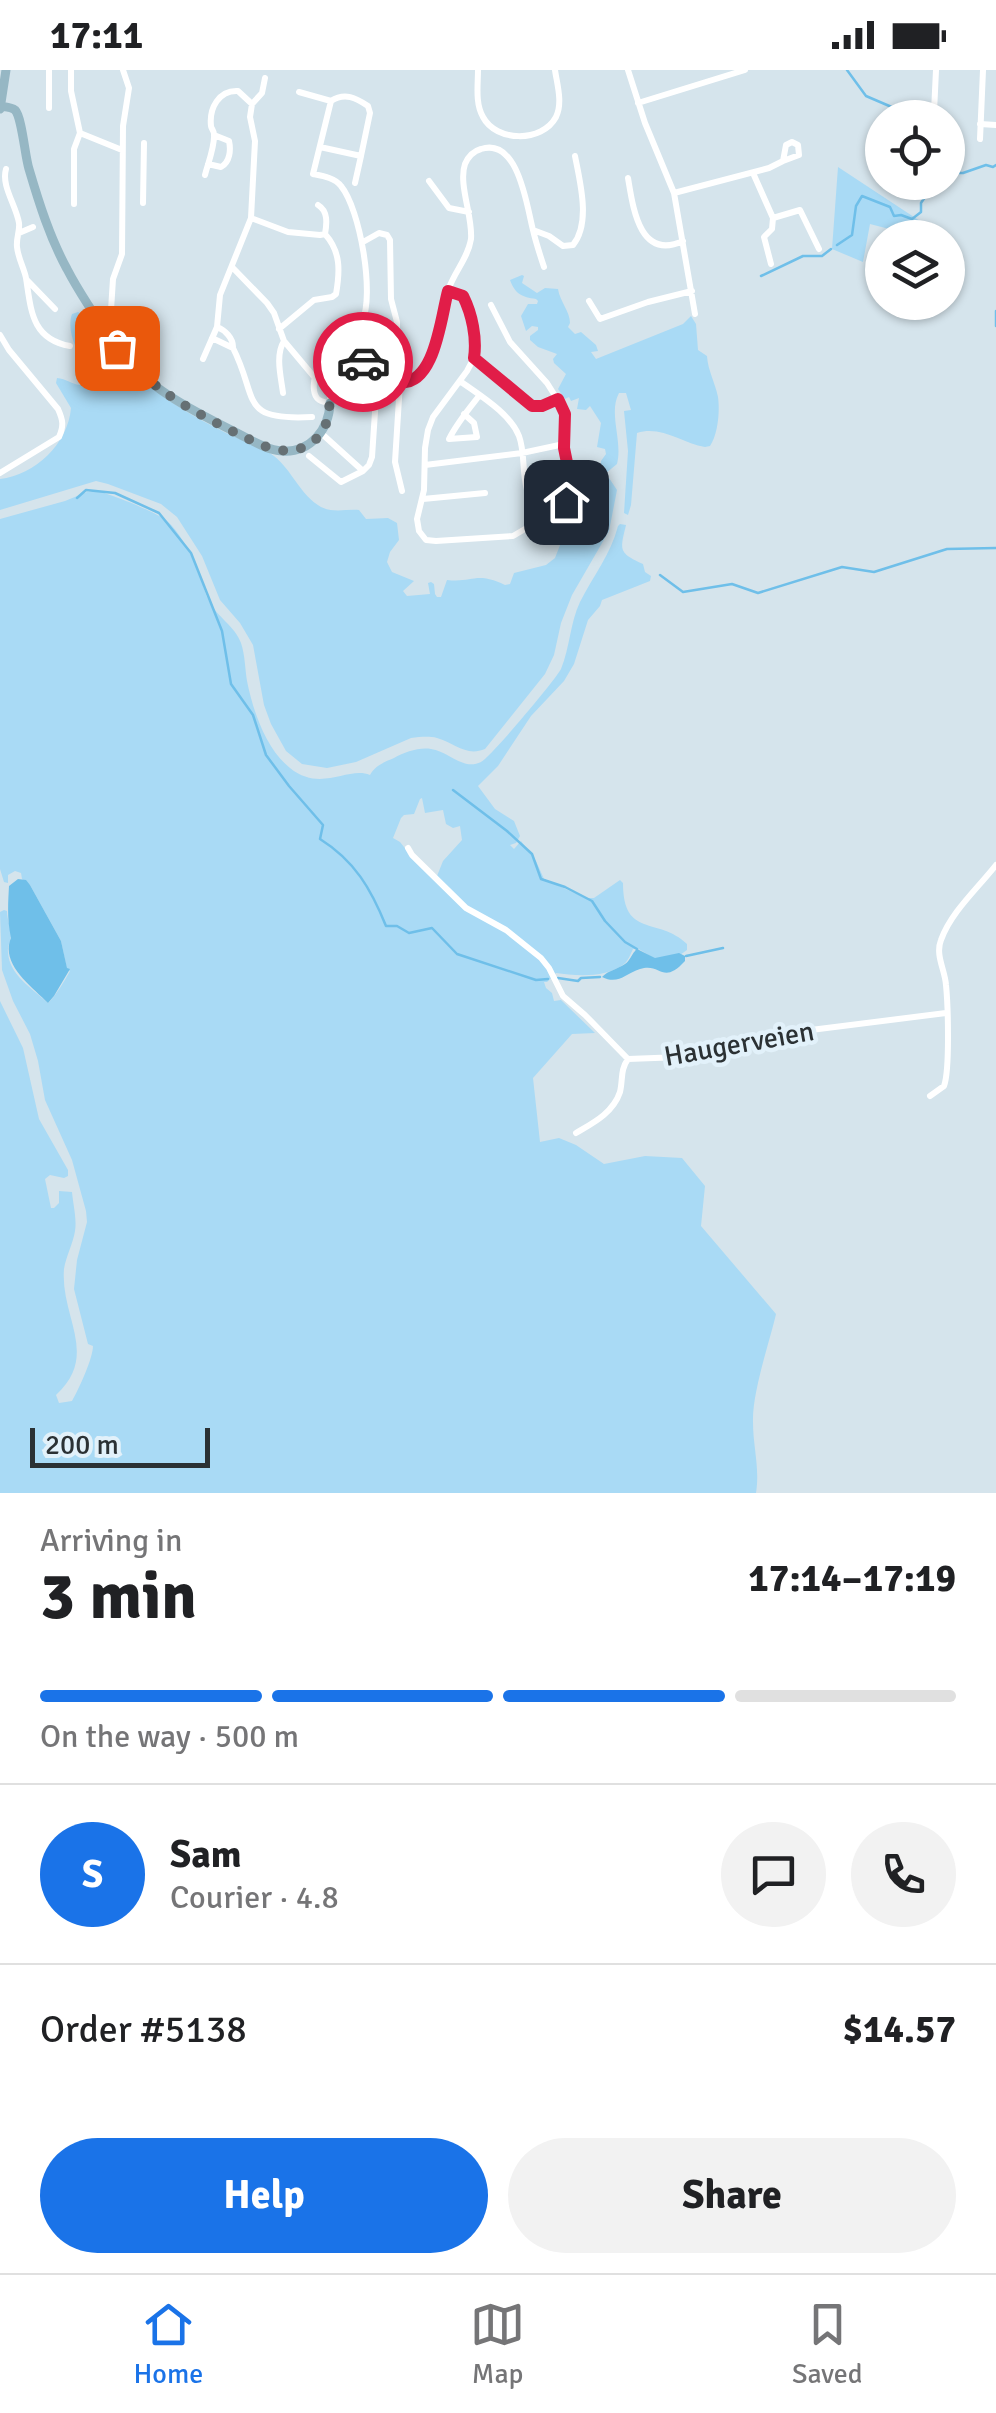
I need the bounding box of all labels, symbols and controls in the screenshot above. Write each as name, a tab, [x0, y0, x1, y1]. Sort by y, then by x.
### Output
text: 17:11	[50, 12, 143, 59]
map controls	[865, 100, 965, 320]
button: locate	[865, 100, 965, 200]
button: layers	[865, 220, 965, 320]
pin	[75, 306, 160, 391]
courier	[313, 312, 413, 412]
icon: bag	[90, 321, 145, 376]
icon: car	[336, 335, 391, 390]
pin	[524, 460, 609, 545]
icon: home	[539, 475, 594, 530]
street label: Haugerveien	[662, 1014, 817, 1074]
scale bar	[30, 1423, 210, 1468]
text: 200 m	[45, 1428, 119, 1462]
text: Arriving in	[40, 1521, 182, 1560]
text: 17:14–17:19	[748, 1555, 956, 1602]
text: 3 min	[40, 1557, 197, 1637]
text: On the way · 500 m	[40, 1717, 299, 1756]
button: chat	[721, 1822, 826, 1927]
button: phone	[851, 1822, 956, 1927]
text: Sam	[170, 1831, 241, 1878]
text: S	[82, 1851, 103, 1898]
text: Courier · 4.8	[170, 1878, 339, 1917]
text: Order #5138	[40, 2006, 247, 2053]
text: $14.57	[843, 2006, 956, 2053]
button: Help	[40, 2138, 488, 2253]
button: Share	[508, 2138, 956, 2253]
tab: Home	[133, 2297, 203, 2391]
tab: Map	[470, 2297, 525, 2391]
tab: Saved	[792, 2297, 863, 2391]

